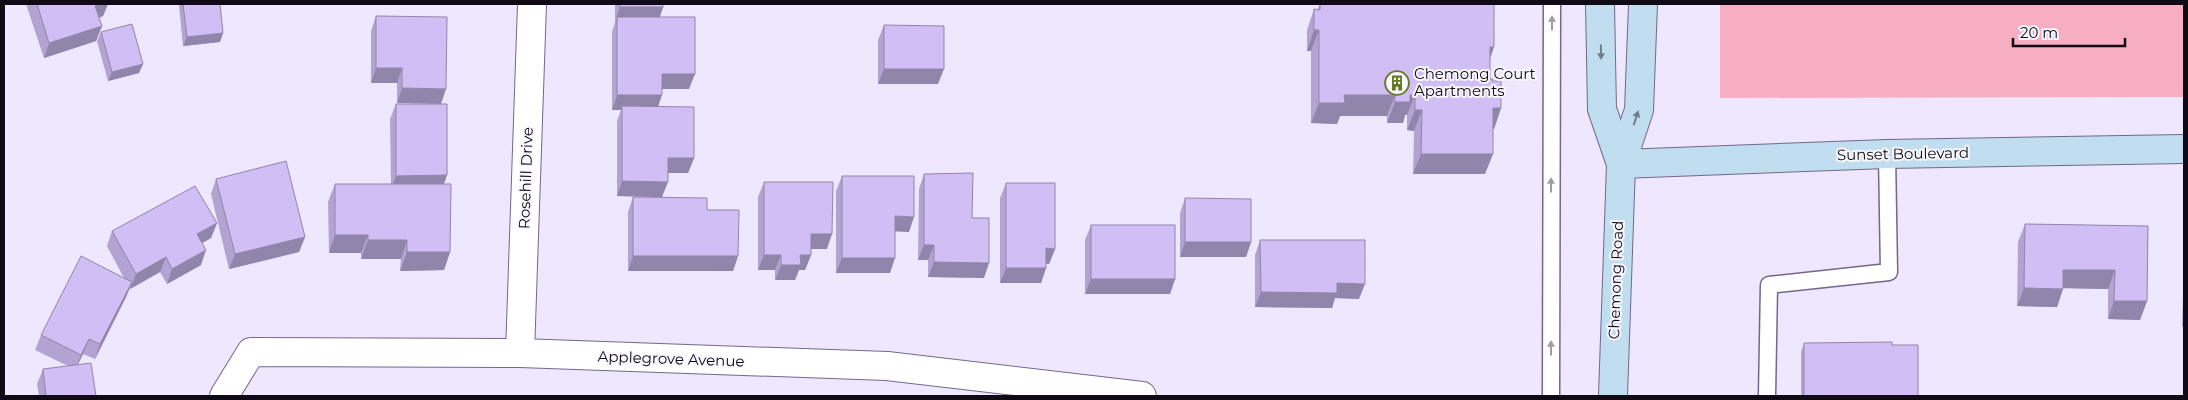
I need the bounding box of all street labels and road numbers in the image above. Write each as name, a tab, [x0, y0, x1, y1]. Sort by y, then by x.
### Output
street label: Rosehill Drive	[514, 127, 537, 229]
street label: Sunset Boulevard	[1837, 143, 1969, 164]
street label: Chemong Road	[1604, 220, 1627, 340]
street label: Applegrove Avenue	[597, 346, 745, 371]

